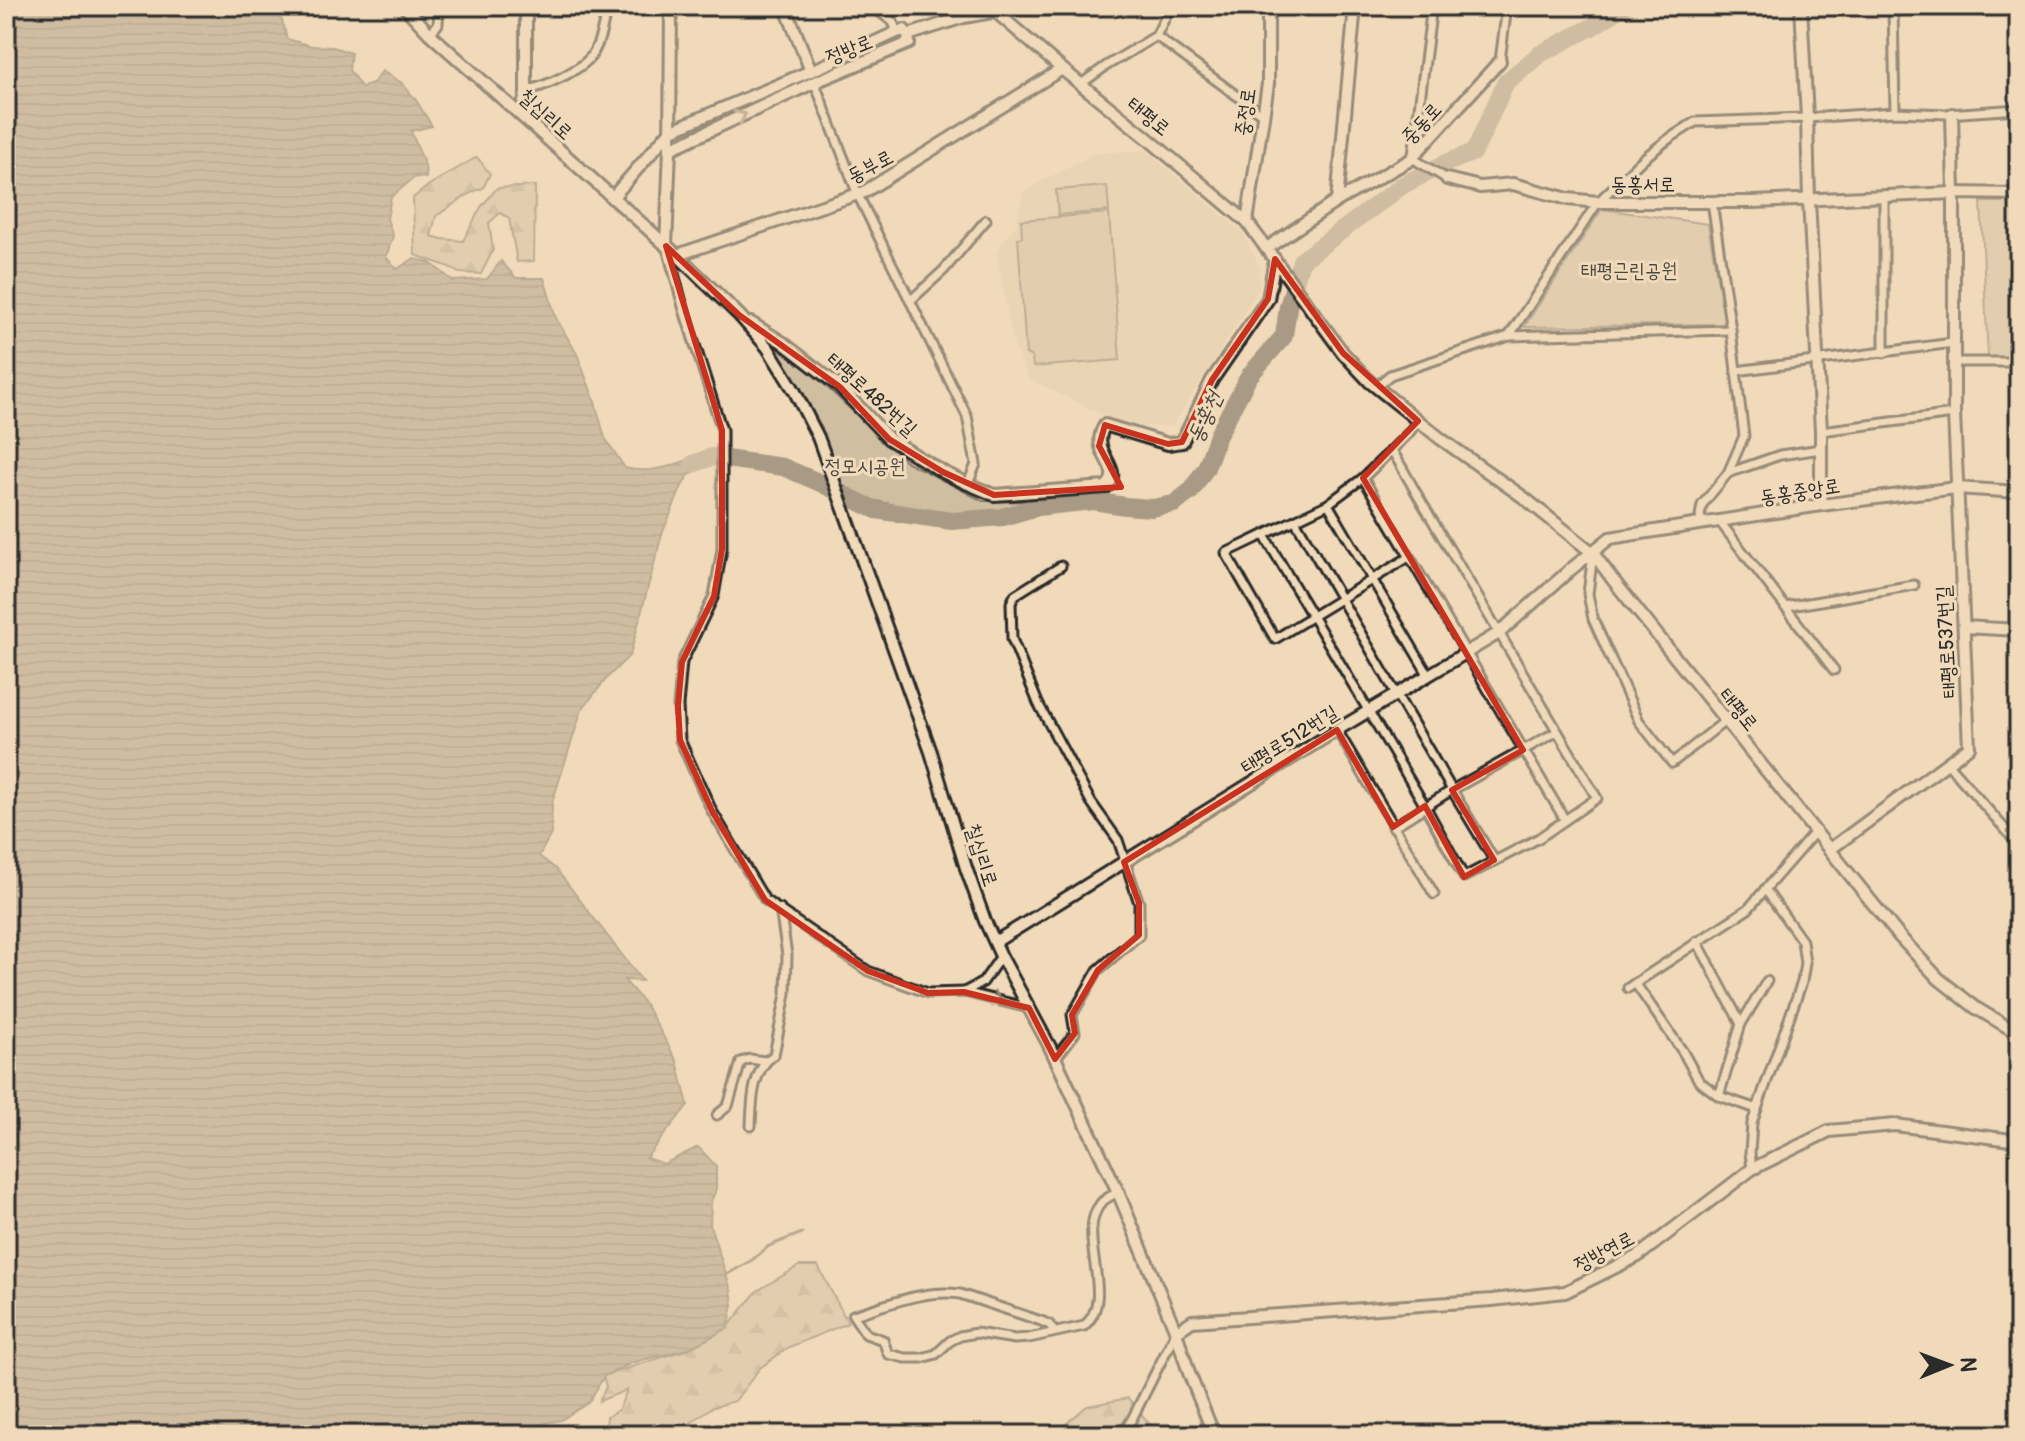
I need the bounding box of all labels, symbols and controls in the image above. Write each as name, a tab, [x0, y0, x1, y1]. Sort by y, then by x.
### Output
street label: 정방로	[822, 29, 876, 70]
street label: 칠십리로	[513, 84, 578, 145]
street label: 중정로	[1230, 86, 1261, 138]
street label: 태평로	[1122, 91, 1175, 141]
street label: 중동로	[1396, 97, 1447, 150]
one-way arrow	[733, 110, 747, 126]
street label: 동부로	[843, 144, 897, 189]
street label: 동홍서로	[1611, 172, 1675, 197]
park label: 태평근린공원	[1581, 258, 1677, 283]
street label: 태평로482번길	[821, 347, 922, 442]
water label: 동홍천	[1181, 385, 1230, 447]
park label: 정모시공원	[825, 454, 905, 479]
street label: 동홍중앙로	[1758, 473, 1842, 510]
street label: 태평로537번길	[1931, 585, 1962, 699]
street label: 태평로	[1714, 683, 1764, 736]
street label: 태평로512번길	[1236, 700, 1343, 779]
street label: 칠십리로	[960, 821, 1003, 890]
one-way arrow	[989, 991, 1003, 1008]
street label: 정방연로	[1570, 1225, 1639, 1278]
north arrow	[1909, 1325, 1989, 1405]
text: N	[1954, 1357, 1982, 1372]

